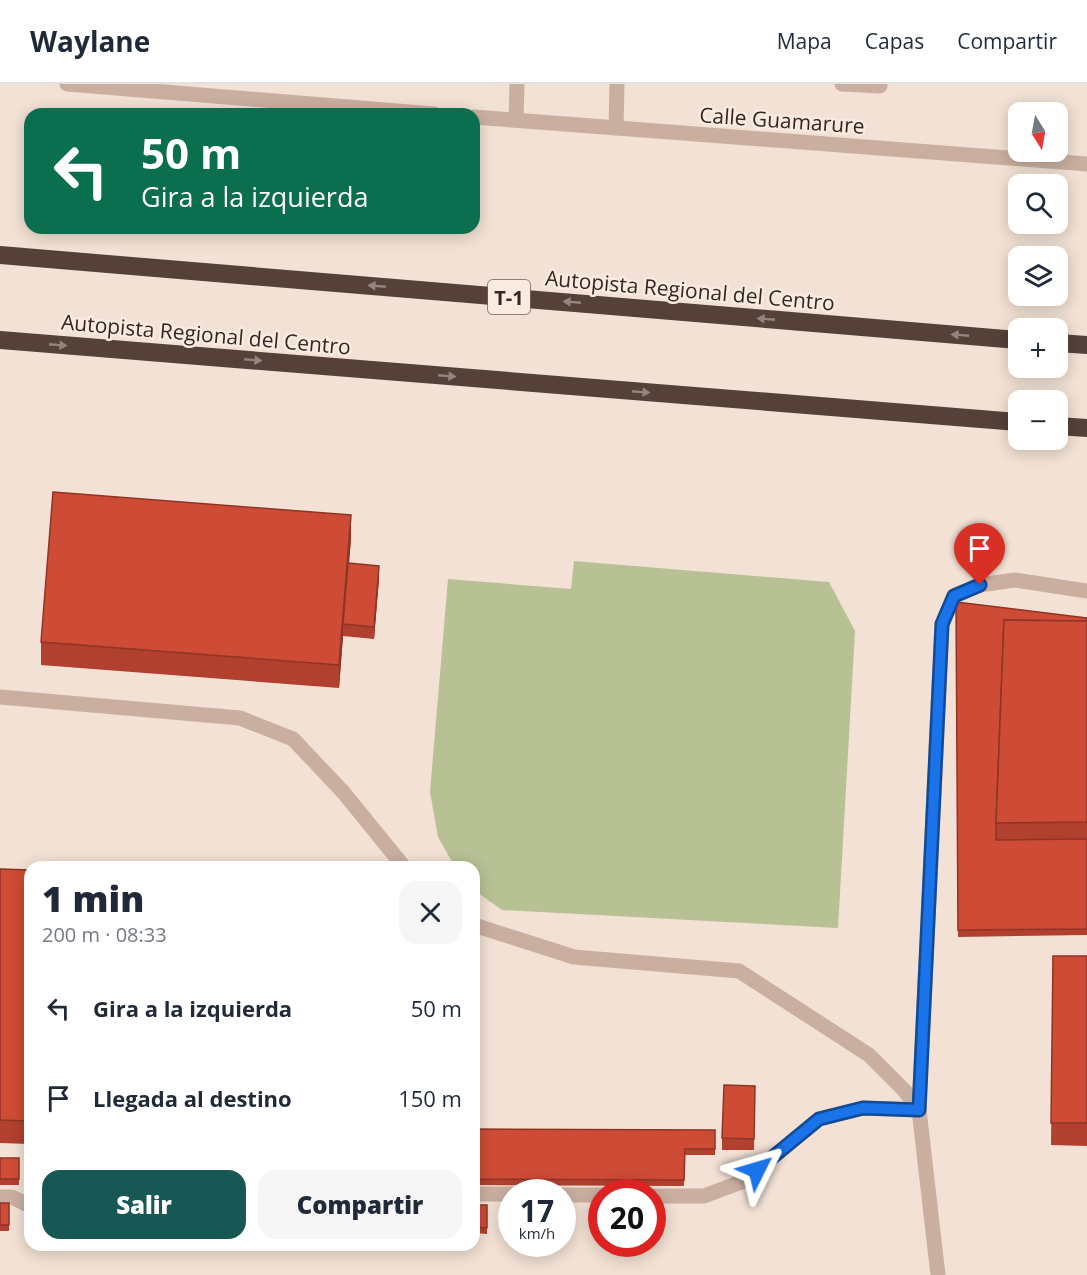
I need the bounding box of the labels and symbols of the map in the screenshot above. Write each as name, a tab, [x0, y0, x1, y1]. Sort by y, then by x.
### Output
street label: Calle Guamarure	[698, 100, 866, 140]
north arrow	[1008, 102, 1068, 162]
street label: Autopista Regional del Centro	[544, 263, 836, 317]
road number: T-1	[488, 280, 530, 314]
one-way arrow	[368, 281, 387, 291]
one-way arrow	[562, 297, 581, 307]
street label: Autopista Regional del Centro	[60, 307, 352, 361]
one-way arrow	[756, 314, 775, 323]
one-way arrow	[951, 330, 970, 340]
one-way arrow	[49, 340, 68, 349]
one-way arrow	[243, 356, 262, 365]
one-way arrow	[438, 371, 457, 381]
one-way arrow	[632, 387, 651, 397]
pin	[954, 523, 1005, 585]
position arrow	[725, 1138, 789, 1202]
speed limit sign: 20	[588, 1179, 666, 1257]

